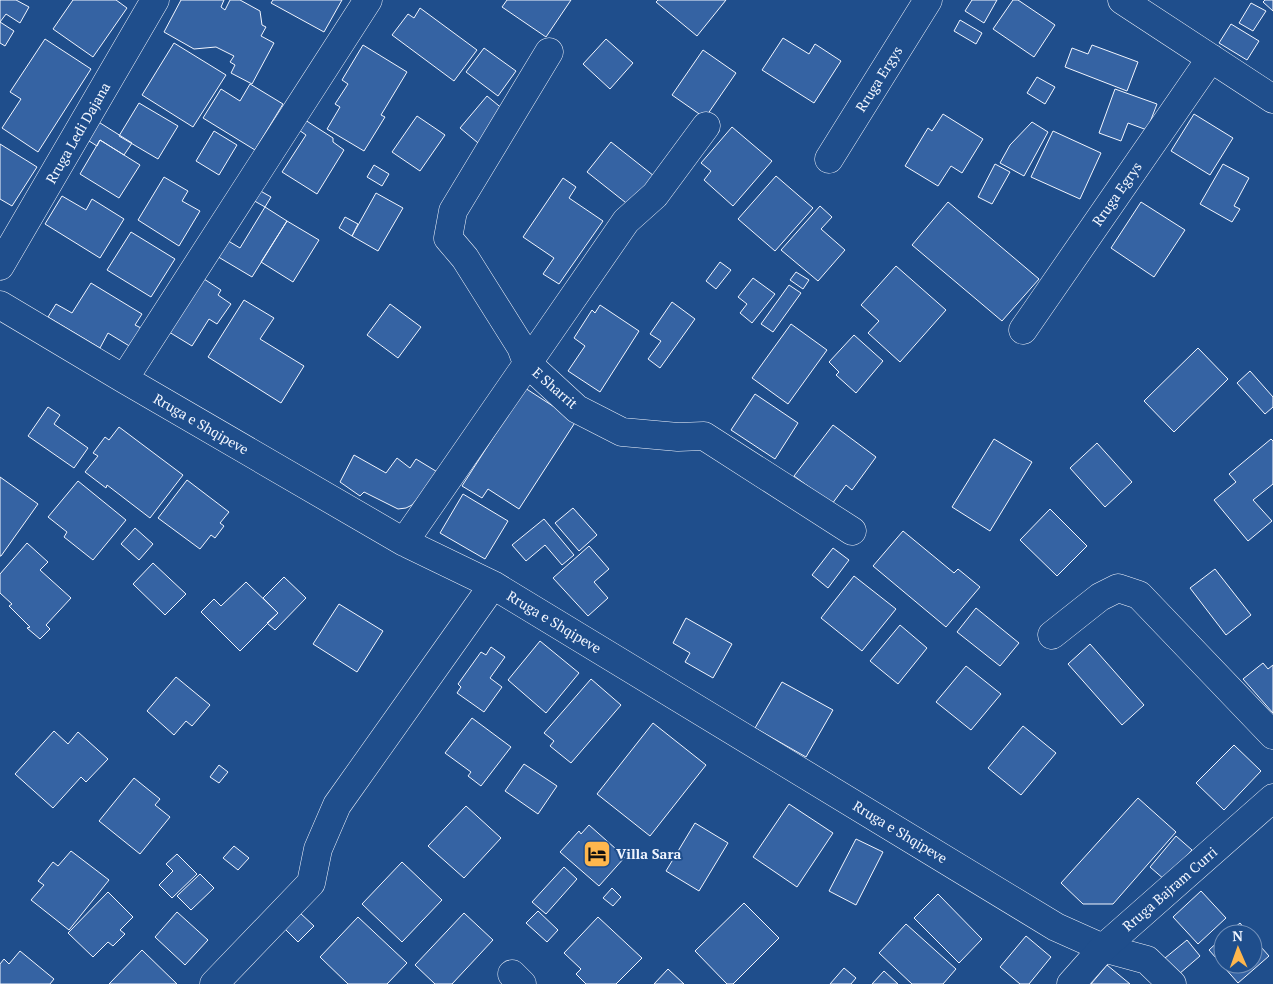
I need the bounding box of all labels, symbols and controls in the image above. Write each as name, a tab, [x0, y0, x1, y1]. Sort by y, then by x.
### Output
street label: Rruga Ergys	[851, 42, 906, 115]
street label: Rruga Ledi Dajana	[41, 79, 114, 187]
street label: Rruga Egrys	[1087, 158, 1146, 230]
street label: E Sharrit	[529, 363, 583, 413]
street label: Rruga e Shqipeve	[150, 389, 252, 459]
street label: Rruga e Shqipeve	[504, 586, 605, 657]
street label: Rruga e Shqipeve	[850, 796, 951, 867]
hotel icon: Villa Sara	[582, 839, 612, 869]
street label: Rruga Bajram Curri	[1118, 842, 1221, 935]
place label: Villa Sara	[616, 844, 681, 863]
north arrow	[1213, 924, 1263, 974]
text: N	[1232, 926, 1244, 945]

